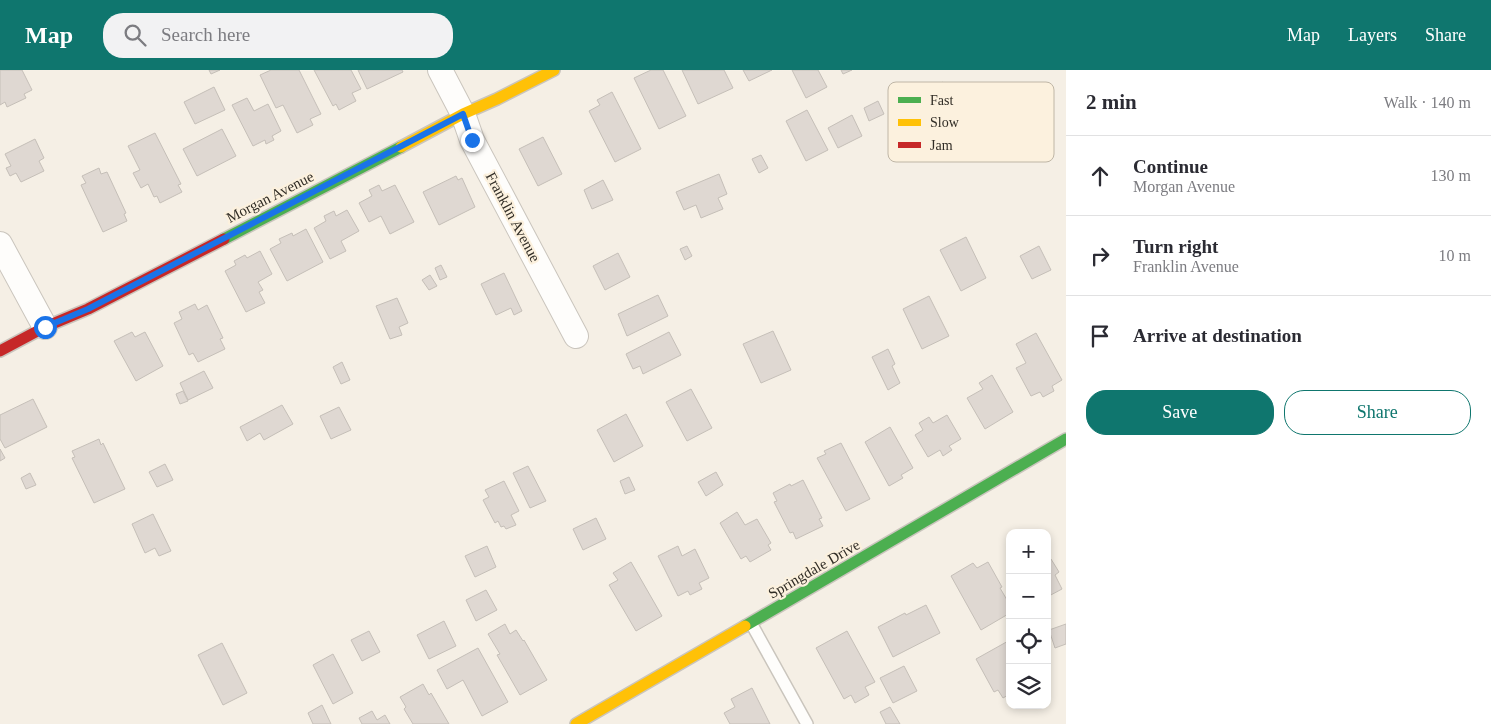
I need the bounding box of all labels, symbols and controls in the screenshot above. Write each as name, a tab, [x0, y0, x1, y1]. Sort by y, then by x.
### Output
search box	[103, 13, 453, 58]
icon: search	[121, 21, 149, 49]
text: Map	[25, 22, 73, 48]
text: Search here	[161, 24, 250, 45]
text: Map	[1287, 25, 1320, 45]
text: Layers	[1348, 25, 1397, 45]
text: Share	[1425, 25, 1466, 45]
legend	[888, 82, 1054, 162]
text: 2 min	[1086, 90, 1137, 114]
text: Fast	[930, 93, 953, 108]
text: Walk · 140 m	[1384, 94, 1471, 111]
text: Slow	[930, 115, 960, 130]
route end	[461, 129, 484, 152]
text: Jam	[930, 138, 953, 153]
text: Continue	[1133, 156, 1208, 177]
icon: ahead	[1086, 162, 1114, 190]
text: 130 m	[1431, 167, 1471, 184]
street label: Morgan Avenue	[224, 168, 317, 226]
street label: Franklin Avenue	[483, 169, 544, 265]
text: Morgan Avenue	[1133, 178, 1235, 195]
text: Turn right	[1133, 236, 1218, 257]
icon: right	[1086, 242, 1114, 270]
text: 10 m	[1439, 247, 1471, 264]
text: Franklin Avenue	[1133, 258, 1239, 275]
route start	[34, 316, 57, 339]
icon: arrive	[1086, 322, 1114, 350]
text: Arrive at destination	[1133, 325, 1302, 346]
button: Save	[1086, 390, 1274, 435]
button: Share	[1284, 390, 1471, 435]
map controls	[1006, 529, 1051, 709]
button: +	[1006, 529, 1051, 574]
street label: Springdale Drive	[765, 536, 863, 602]
button: −	[1006, 574, 1051, 619]
button: locate	[1006, 619, 1051, 664]
button: layers	[1006, 664, 1051, 709]

